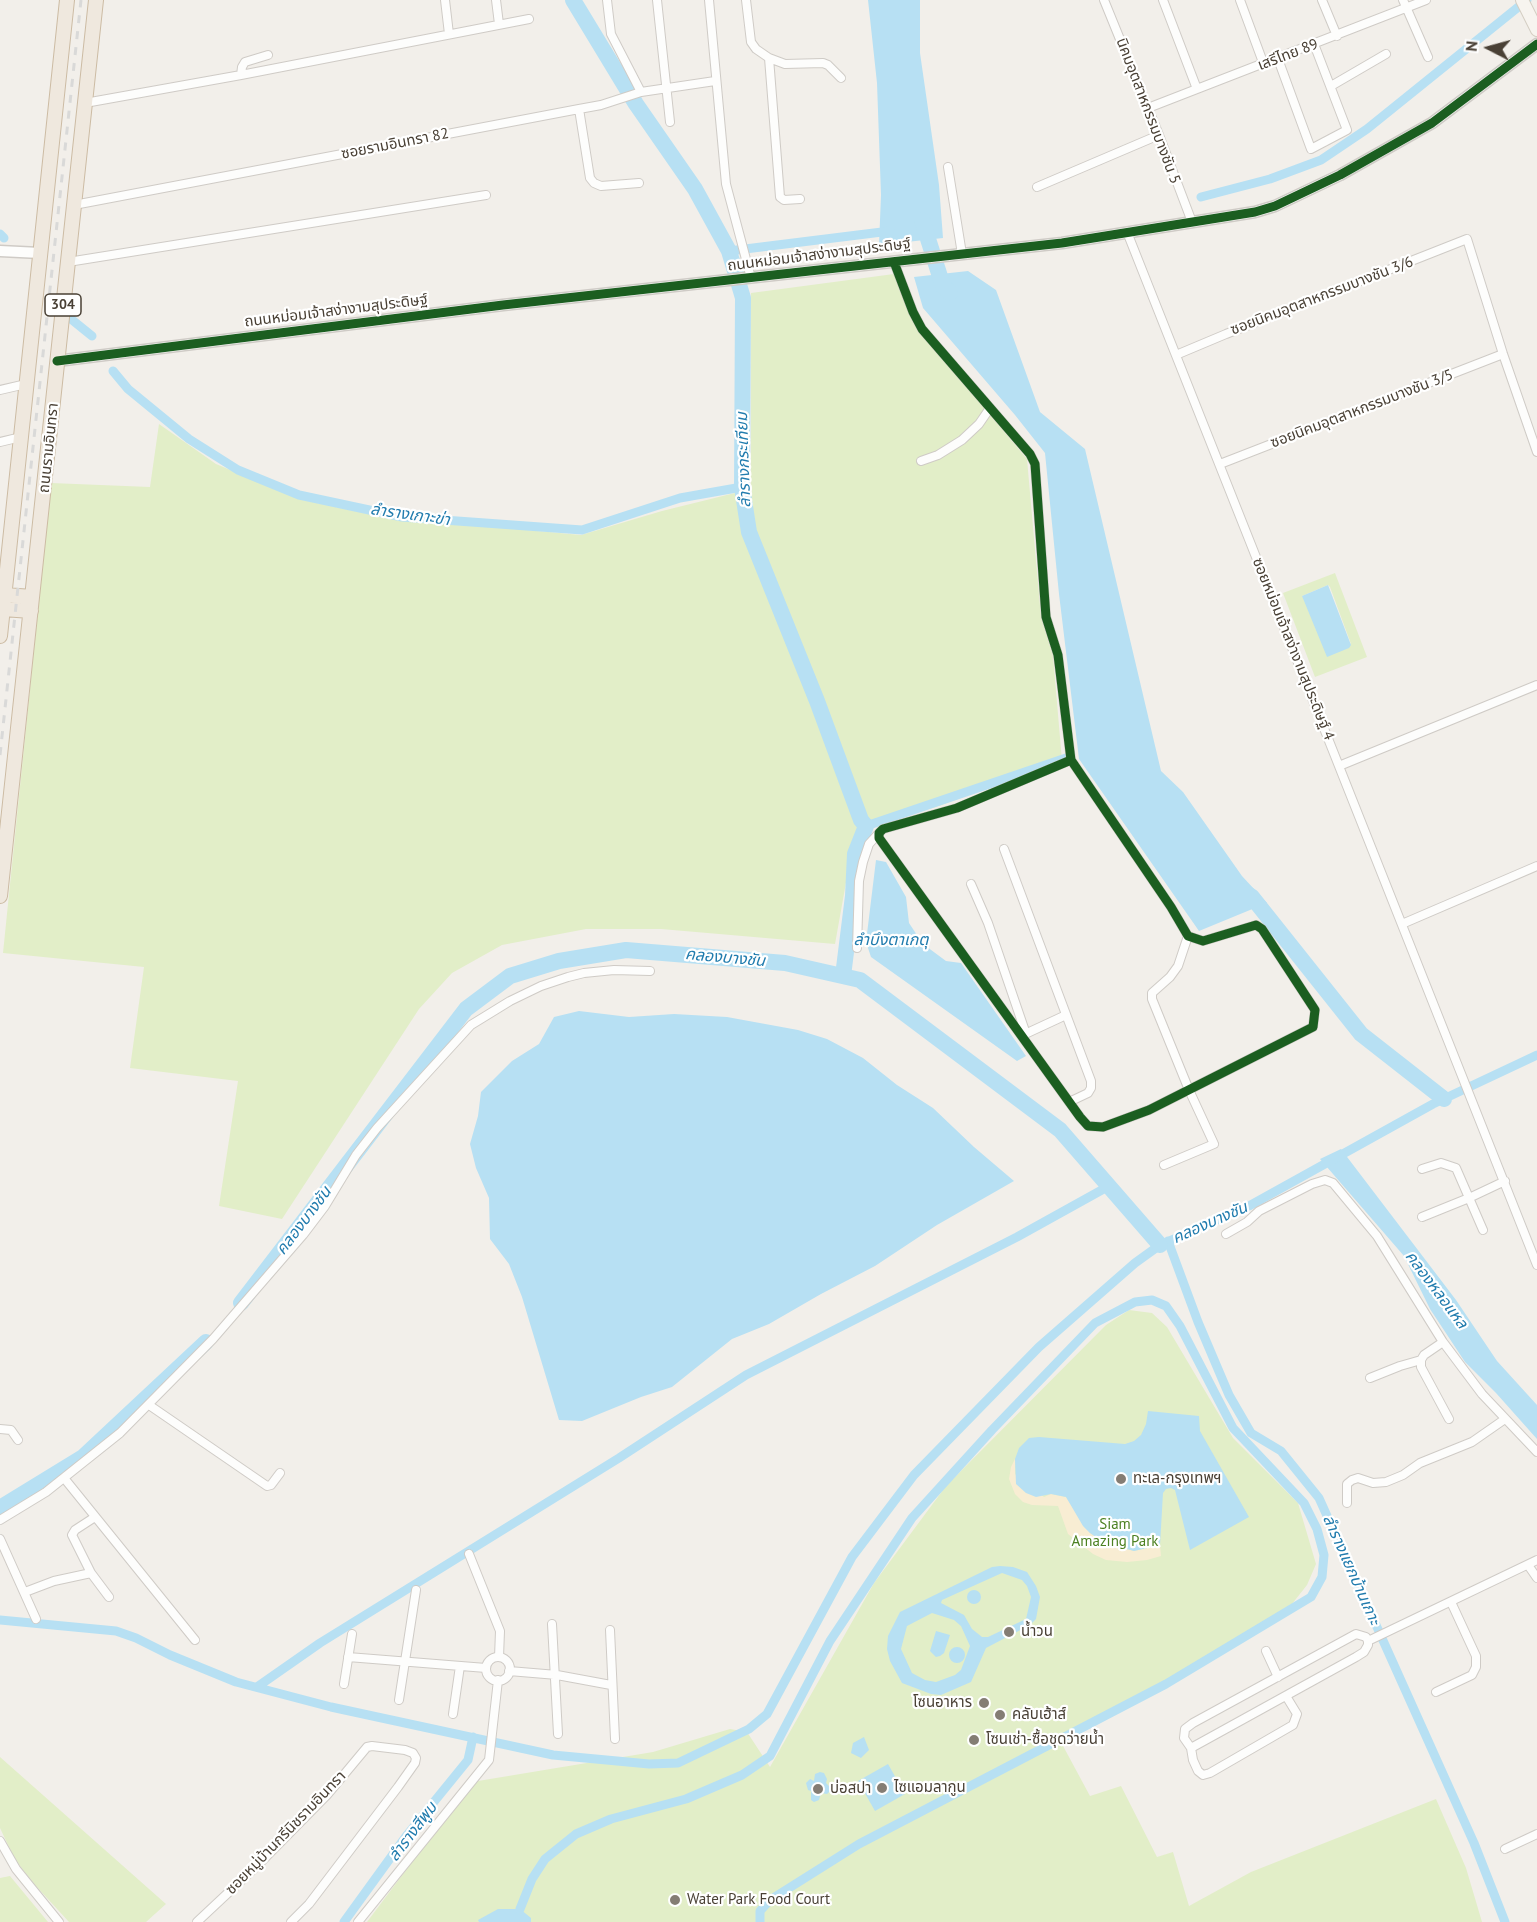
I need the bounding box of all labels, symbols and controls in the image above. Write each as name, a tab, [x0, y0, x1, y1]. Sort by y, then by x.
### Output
north arrow	[1459, 18, 1519, 78]
street label: นิคมอุตสาหกรรมบางชัน 5	[1112, 35, 1184, 187]
street label: เสรีไทย 89	[1255, 35, 1321, 75]
text: N	[1461, 40, 1482, 52]
street label: ซอยรามอินทรา 82	[340, 125, 450, 163]
street label: ถนนหม่อมเจ้าสง่างามสุประดิษฐ์	[726, 235, 912, 275]
street label: ซอยนิคมอุตสาหกรรมบางชัน 3/6	[1228, 253, 1416, 339]
street label: ถนนหม่อมเจ้าสง่างามสุประดิษฐ์	[243, 291, 429, 331]
road number: 304	[45, 294, 81, 316]
street label: ซอยนิคมอุตสาหกรรมบางชัน 3/5	[1268, 366, 1456, 452]
street label: ถนนรามอินทรา	[35, 402, 63, 494]
water label: ลำรางกระเทียม	[733, 412, 755, 508]
water label: ลำรางเกาะข่า	[369, 500, 451, 530]
street label: ซอยหม่อมเจ้าสง่างามสุประดิษฐ์ 4	[1248, 555, 1338, 743]
water label: ลำบึงตาเกตุ	[853, 930, 929, 950]
water label: คลองบางชัน	[684, 945, 766, 971]
water label: คลองบางชัน	[272, 1183, 336, 1259]
water label: คลองบางชัน	[1170, 1198, 1250, 1248]
water label: คลองหลอแหล	[1401, 1247, 1471, 1333]
place label: ทะเล-กรุงเทพฯ	[1133, 1470, 1222, 1488]
marker: ทะเล-กรุงเทพฯ	[1114, 1472, 1128, 1486]
water label: ลำรางแยกบ้านเกาะ	[1318, 1512, 1384, 1628]
park label: Siam Amazing Park	[1072, 1516, 1158, 1551]
place label: น้ำวน	[1021, 1623, 1053, 1641]
marker: น้ำวน	[1002, 1625, 1016, 1639]
place label: โซนอาหาร	[913, 1694, 972, 1712]
marker: โซนอาหาร	[977, 1696, 991, 1710]
place label: คลับเฮ้าส์	[1012, 1706, 1066, 1724]
marker: คลับเฮ้าส์	[993, 1708, 1007, 1722]
place label: โซนเช่า-ซื้อชุดว่ายน้ำ	[986, 1731, 1104, 1749]
marker: โซนเช่า-ซื้อชุดว่ายน้ำ	[967, 1733, 981, 1747]
street label: ซอยหมู่บ้านกรีนิชรามอินทรา	[222, 1767, 350, 1899]
place label: ไซแอมลากูน	[894, 1779, 966, 1797]
place label: บ่อสปา	[830, 1780, 871, 1798]
marker: ไซแอมลากูน	[875, 1781, 889, 1795]
marker: บ่อสปา	[811, 1782, 825, 1796]
water label: ลำรางสีพูม	[385, 1799, 441, 1865]
place label: Water Park Food Court	[687, 1891, 830, 1909]
marker: Water Park Food Court	[668, 1893, 682, 1907]

